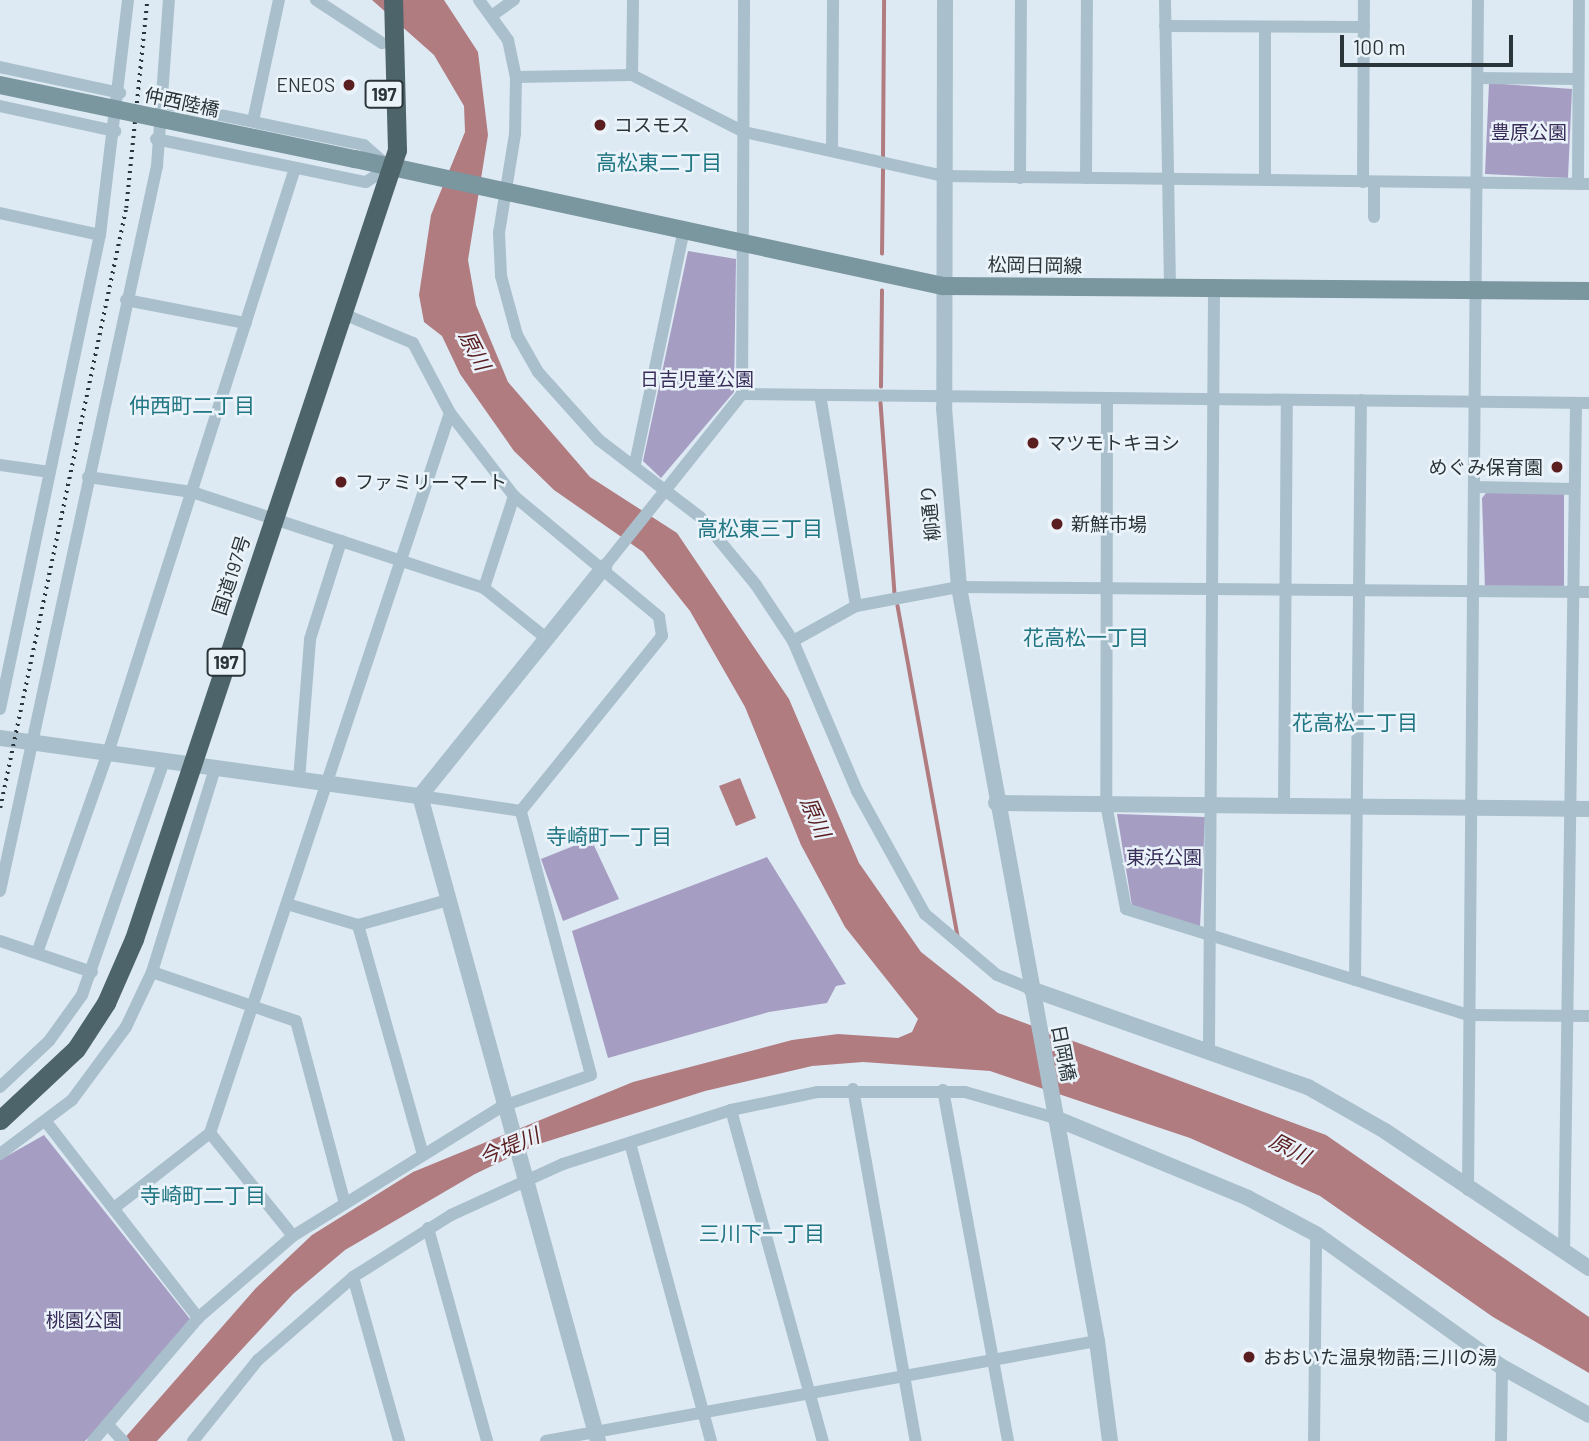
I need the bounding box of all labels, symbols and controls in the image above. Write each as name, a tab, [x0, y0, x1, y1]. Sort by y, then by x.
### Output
scale bar	[1344, 21, 1517, 65]
text: 100 m	[1353, 34, 1406, 59]
place label: ENEOS	[277, 74, 335, 96]
marker: ENEOS	[341, 77, 357, 93]
road number: 197	[363, 80, 405, 108]
street label: 仲西陸橋	[142, 83, 222, 121]
place label: コスモス	[614, 114, 690, 136]
marker: コスモス	[592, 117, 608, 133]
park label: 豊原公園	[1491, 121, 1567, 143]
district label: 高松東二丁目	[596, 149, 722, 175]
street label: 松岡日岡線	[987, 253, 1083, 277]
water label: 原川	[454, 326, 496, 374]
park label: 日吉児童公園	[640, 368, 754, 390]
district label: 仲西町二丁目	[129, 392, 255, 418]
place label: マツモトキヨシ	[1047, 432, 1180, 454]
marker: マツモトキヨシ	[1025, 435, 1041, 451]
place label: めぐみ保育園	[1429, 456, 1543, 478]
marker: めぐみ保育園	[1549, 459, 1565, 475]
place label: ファミリーマート	[355, 471, 507, 493]
marker: ファミリーマート	[333, 474, 349, 490]
street label: 柳通り	[916, 483, 944, 543]
place label: 新鮮市場	[1071, 513, 1147, 535]
district label: 高松東三丁目	[697, 515, 823, 541]
marker: 新鮮市場	[1049, 516, 1065, 532]
street label: 国道197号	[207, 532, 255, 618]
district label: 花高松一丁目	[1023, 624, 1149, 650]
road number: 197	[205, 648, 247, 676]
district label: 花高松二丁目	[1292, 709, 1418, 735]
water label: 原川	[796, 793, 836, 841]
district label: 寺崎町一丁目	[546, 823, 672, 849]
park label: 東浜公園	[1126, 846, 1202, 868]
street label: 日岡橋	[1047, 1023, 1081, 1083]
water label: 今堤川	[475, 1122, 543, 1170]
water label: 原川	[1266, 1127, 1314, 1169]
district label: 寺崎町二丁目	[140, 1182, 266, 1208]
district label: 三川下一丁目	[699, 1220, 825, 1246]
park label: 桃園公園	[46, 1309, 122, 1331]
place label: おおいた温泉物語;三川の湯	[1263, 1346, 1497, 1368]
marker: おおいた温泉物語;三川の湯	[1241, 1349, 1257, 1365]

